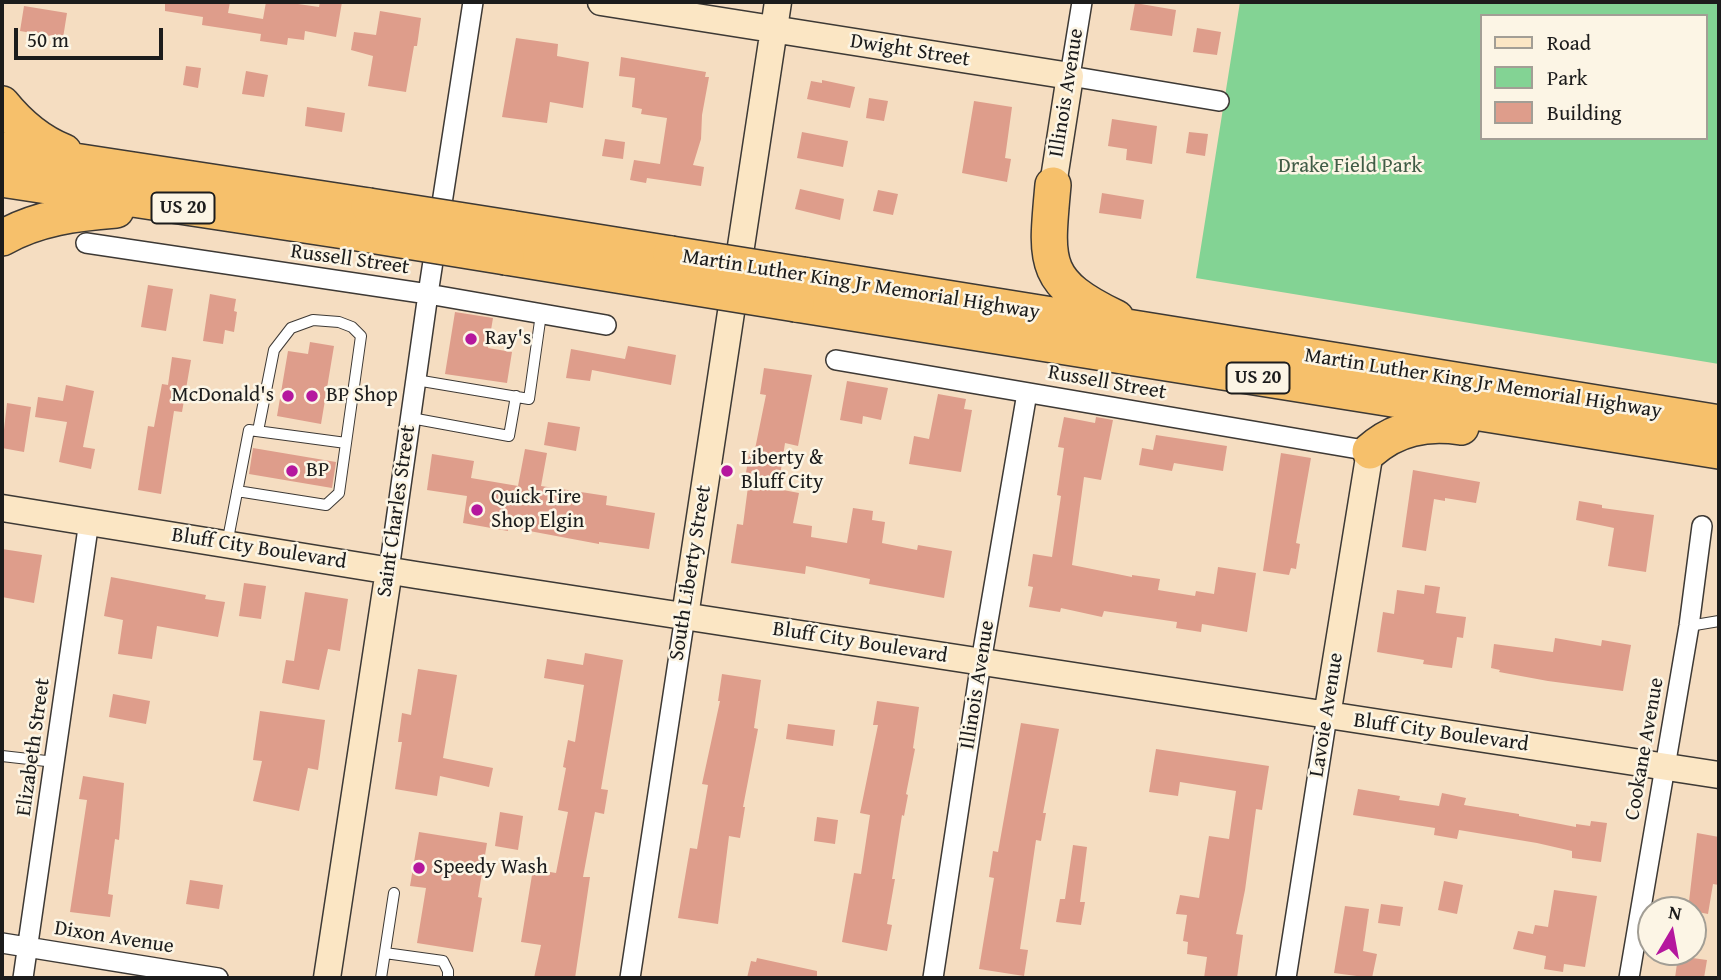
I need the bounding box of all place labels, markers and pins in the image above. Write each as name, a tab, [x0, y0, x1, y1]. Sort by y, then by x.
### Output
place label: Ray's	[485, 326, 531, 352]
marker: Ray's	[463, 331, 479, 347]
place label: McDonald's	[171, 383, 274, 409]
place label: BP Shop	[326, 383, 398, 409]
marker: McDonald's	[280, 388, 296, 404]
marker: BP Shop	[304, 388, 320, 404]
place label: Liberty & Bluff City	[741, 446, 823, 496]
place label: BP	[306, 458, 329, 484]
marker: BP	[284, 463, 300, 479]
marker: Liberty & Bluff City	[719, 463, 735, 479]
place label: Quick Tire Shop Elgin	[491, 485, 584, 535]
marker: Quick Tire Shop Elgin	[469, 502, 485, 518]
place label: Speedy Wash	[433, 855, 548, 881]
marker: Speedy Wash	[411, 860, 427, 876]

